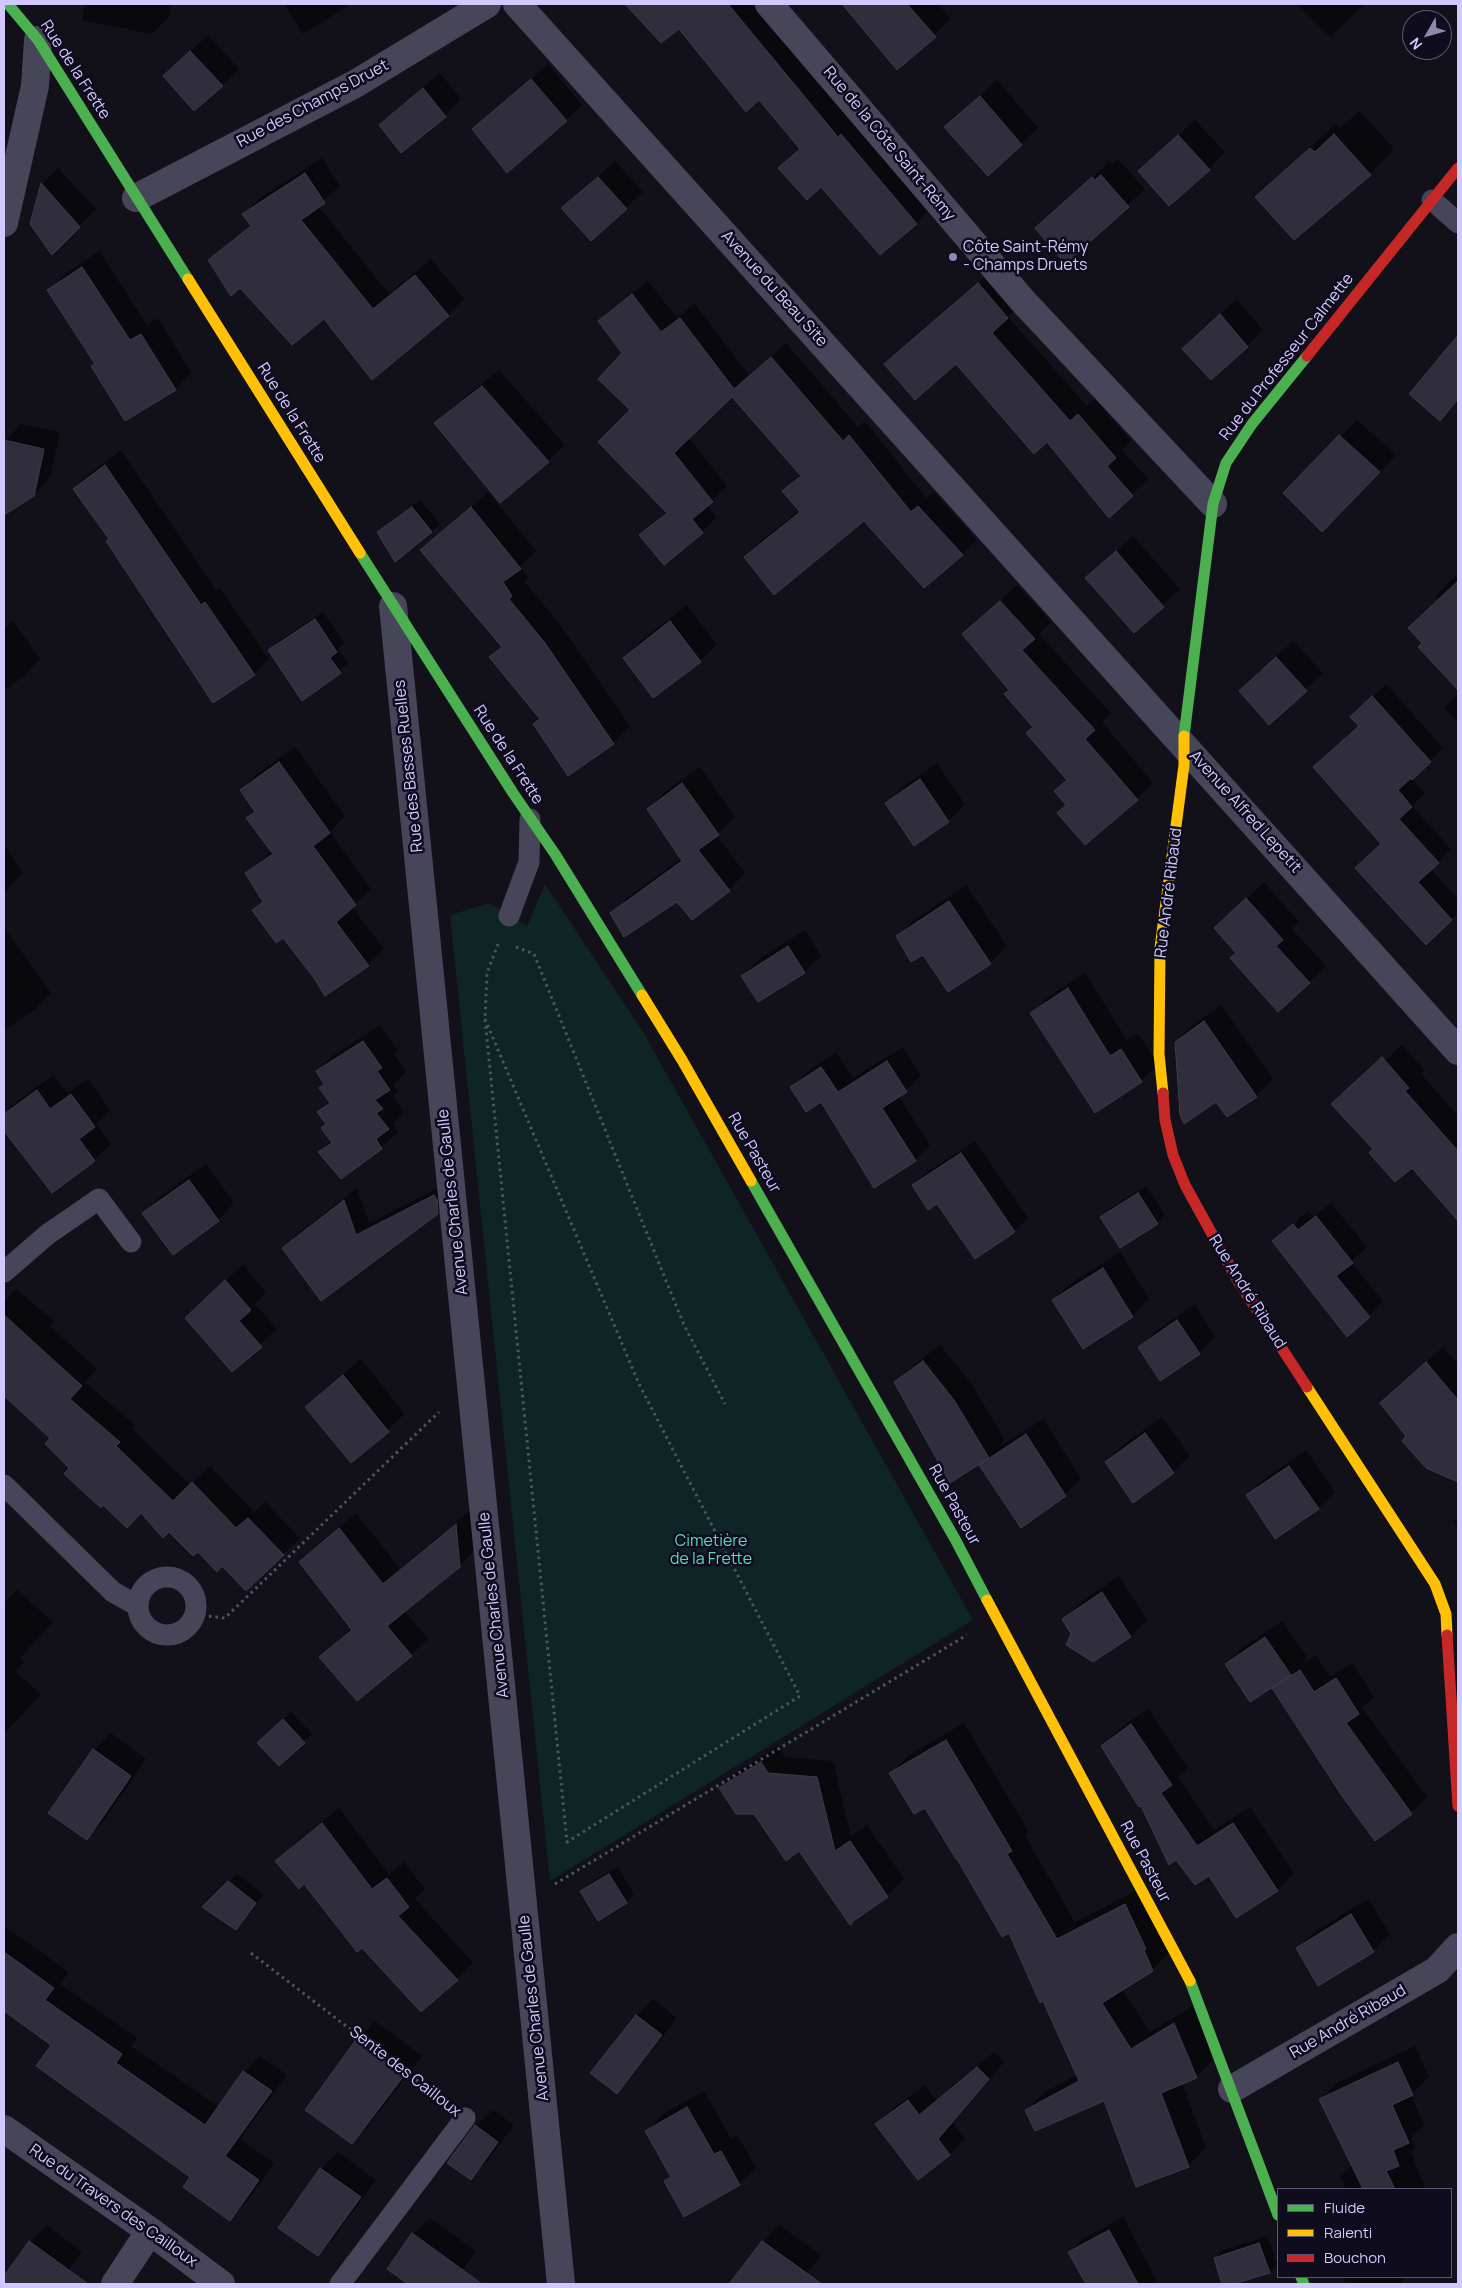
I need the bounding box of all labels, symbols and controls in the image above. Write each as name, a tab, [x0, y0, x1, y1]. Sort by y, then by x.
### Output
north arrow	[1402, 10, 1452, 60]
street label: Rue de la Frette	[36, 17, 114, 123]
text: N	[1405, 34, 1426, 54]
street label: Rue des Champs Druet	[234, 56, 392, 152]
street label: Rue de la Côte Saint-Rémy	[819, 63, 959, 225]
street label: Avenue du Beau Site	[717, 227, 831, 351]
place label: Côte Saint-Rémy - Champs Druets	[963, 238, 1089, 276]
marker: Côte Saint-Rémy - Champs Druets	[947, 251, 959, 263]
street label: Rue du Professeur Calmette	[1216, 270, 1358, 444]
street label: Rue de la Frette	[253, 359, 329, 467]
street label: Rue des Basses Ruelles	[390, 679, 428, 853]
street label: Rue de la Frette	[469, 702, 547, 808]
street label: Avenue Alfred Lepetit	[1185, 747, 1305, 877]
street label: Rue André Ribaud	[1152, 827, 1186, 959]
street label: Avenue Charles de Gaulle	[434, 1108, 472, 1296]
street label: Rue Pasteur	[723, 1109, 785, 1197]
street label: Rue André Ribaud	[1204, 1231, 1290, 1353]
street label: Rue Pasteur	[924, 1461, 984, 1549]
street label: Avenue Charles de Gaulle	[475, 1511, 513, 1699]
park label: Cimetière de la Frette	[670, 1532, 752, 1570]
street label: Rue Pasteur	[1116, 1818, 1174, 1906]
street label: Avenue Charles de Gaulle	[515, 1914, 553, 2102]
street label: Rue André Ribaud	[1287, 1981, 1409, 2063]
street label: Sente des Cailloux	[345, 2022, 465, 2122]
street label: Rue du Travers des Cailloux	[25, 2141, 201, 2271]
legend	[1277, 2188, 1452, 2278]
text: Fluide	[1324, 2197, 1365, 2218]
text: Ralenti	[1324, 2222, 1372, 2243]
text: Bouchon	[1324, 2247, 1386, 2268]

